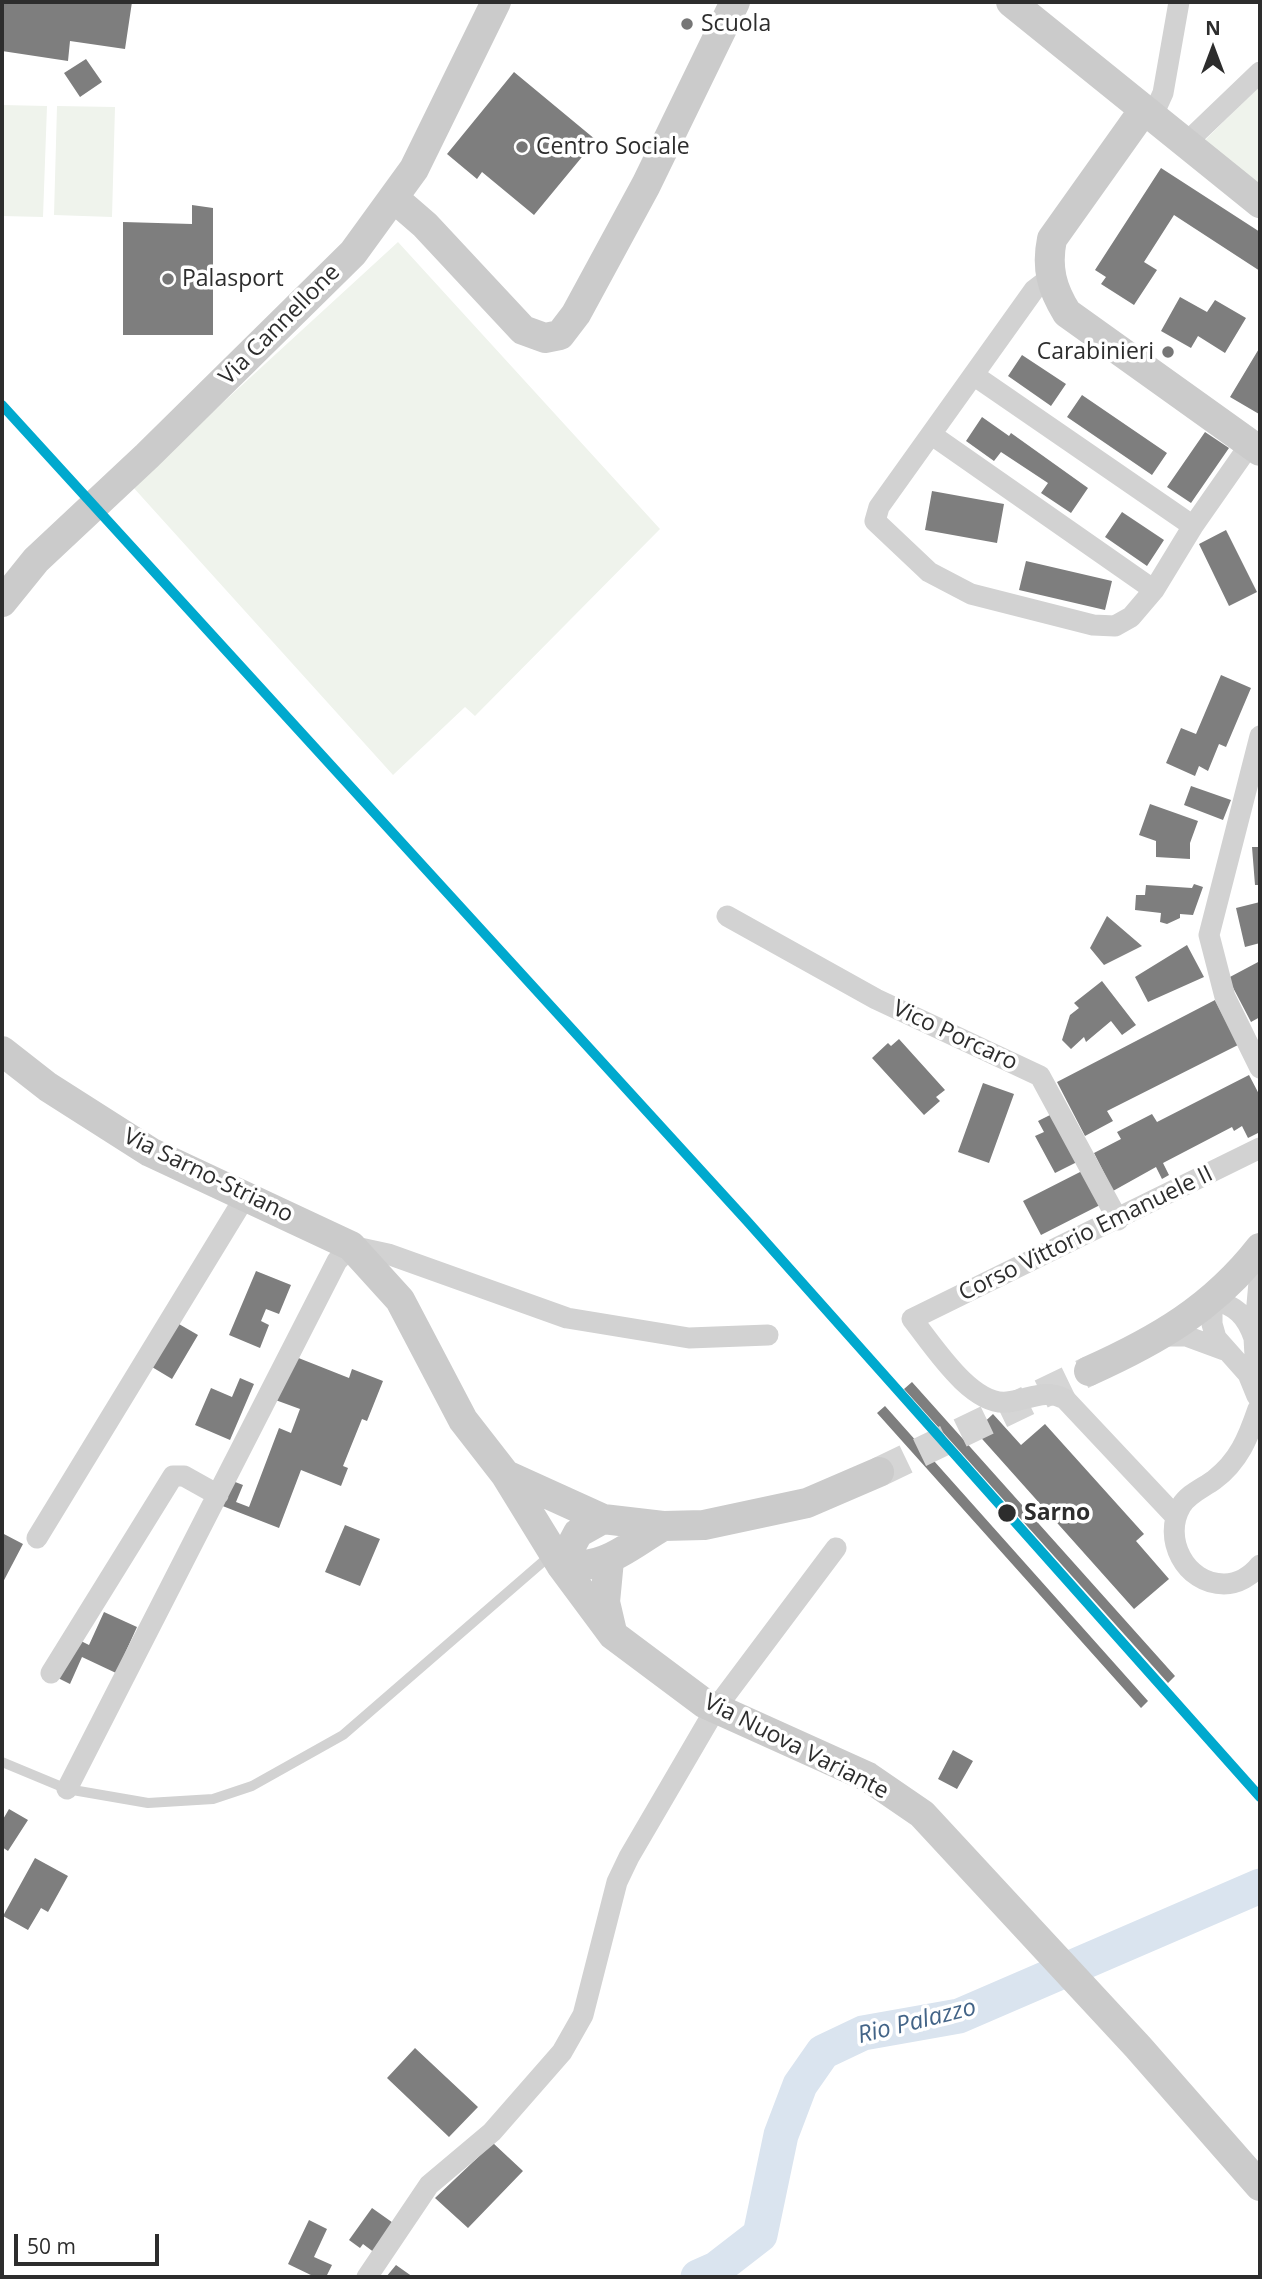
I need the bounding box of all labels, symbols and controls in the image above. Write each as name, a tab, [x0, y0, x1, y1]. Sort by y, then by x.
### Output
place label: Scuola	[701, 10, 771, 38]
north arrow	[1178, 14, 1248, 84]
text: N	[1205, 15, 1221, 41]
marker: Scuola	[679, 16, 695, 32]
place label: Centro Sociale	[536, 133, 690, 161]
marker: Centro Sociale	[514, 139, 530, 155]
street label: Via Cannellone	[214, 259, 346, 391]
place label: Palasport	[182, 265, 284, 293]
marker: Palasport	[160, 271, 176, 287]
place label: Carabinieri	[1037, 338, 1154, 366]
marker: Carabinieri	[1160, 344, 1176, 360]
street label: Vico Porcaro	[888, 995, 1022, 1077]
street label: Via Sarno-Striano	[119, 1123, 297, 1229]
street label: Corso Vittorio Emanuele II	[955, 1160, 1217, 1308]
place label: Sarno	[1024, 1499, 1090, 1527]
marker: Sarno	[996, 1502, 1018, 1524]
street label: Via Nuova Variante	[699, 1689, 893, 1805]
water label: Rio Palazzo	[855, 1993, 979, 2051]
scale bar	[18, 2220, 163, 2264]
text: 50 m	[27, 2232, 76, 2260]

